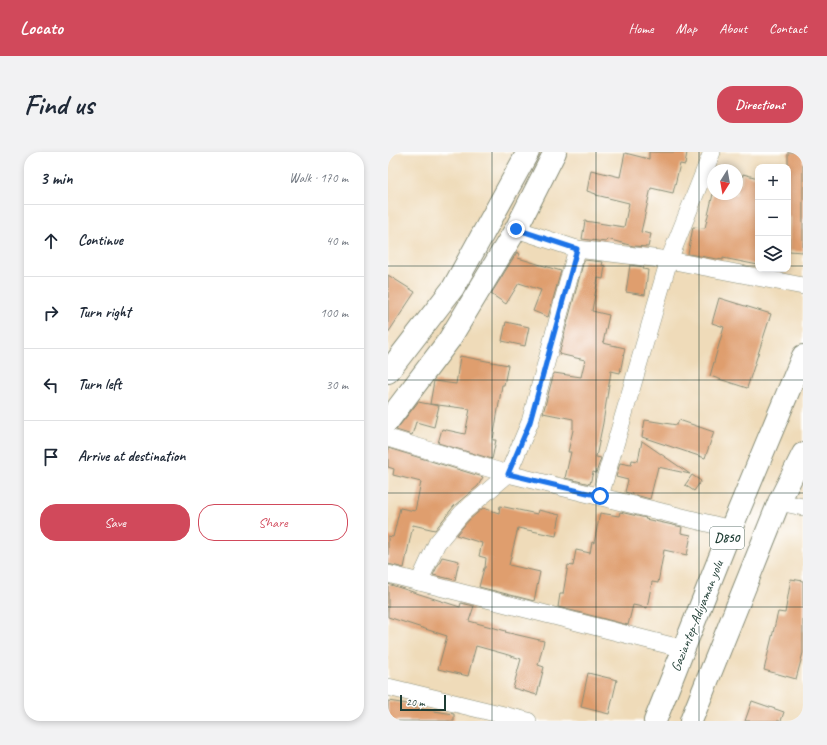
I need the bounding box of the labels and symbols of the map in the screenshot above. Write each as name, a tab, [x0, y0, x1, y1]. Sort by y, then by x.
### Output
north arrow	[707, 164, 743, 200]
route end	[507, 220, 525, 238]
route start	[591, 487, 609, 505]
road number: D850	[710, 527, 744, 549]
street label: Gaziantep-Adıyaman yolu	[667, 557, 727, 674]
scale bar	[400, 693, 446, 712]

